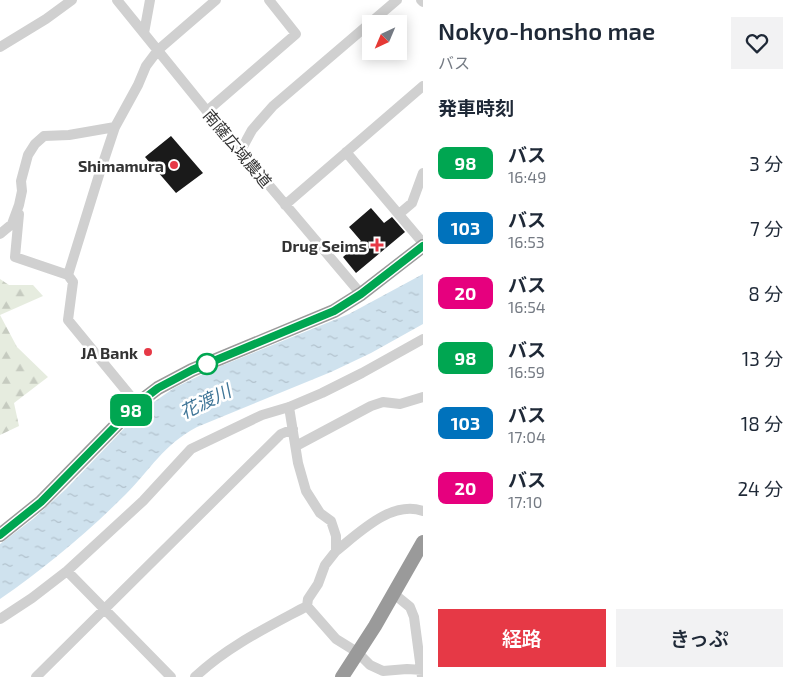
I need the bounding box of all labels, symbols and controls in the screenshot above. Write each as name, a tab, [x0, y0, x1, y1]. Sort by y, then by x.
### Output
north arrow	[362, 15, 408, 60]
map controls	[362, 15, 407, 60]
text: Nokyo-honsho mae	[438, 16, 655, 45]
button: heart	[731, 17, 783, 69]
text: バス	[438, 53, 470, 72]
text: 発車時刻	[438, 96, 514, 119]
street label: 南薩広域農道	[200, 105, 276, 191]
text: バス	[508, 143, 546, 166]
text: 98	[455, 152, 476, 174]
text: 3 分	[749, 152, 783, 175]
place label: Shimamura	[78, 156, 164, 175]
marker: Shimamura	[168, 159, 180, 171]
text: 16:49	[508, 167, 546, 186]
text: バス	[508, 208, 546, 231]
text: 103	[451, 217, 480, 239]
text: 7 分	[750, 217, 783, 240]
text: 16:53	[508, 232, 545, 251]
place label: Drug Seims	[282, 236, 367, 255]
marker: Drug Seims	[371, 239, 383, 251]
text: バス	[508, 273, 546, 296]
text: 20	[455, 282, 476, 304]
text: 8 分	[748, 282, 783, 305]
text: 16:54	[508, 297, 546, 316]
text: バス	[508, 338, 546, 361]
place label: JA Bank	[81, 343, 138, 362]
marker: JA Bank	[142, 346, 154, 358]
text: 98	[455, 347, 476, 369]
text: 13 分	[742, 347, 783, 370]
unlabelled marker	[196, 353, 218, 375]
text: 16:59	[508, 362, 545, 381]
water label: 花渡川	[176, 378, 236, 423]
line badge: 98	[108, 394, 154, 426]
text: 98	[120, 399, 142, 421]
text: バス	[508, 403, 546, 426]
text: 103	[451, 412, 480, 434]
text: 18 分	[741, 412, 783, 435]
text: 17:04	[508, 427, 546, 446]
text: バス	[508, 468, 546, 491]
text: 20	[455, 477, 476, 499]
text: 24 分	[737, 477, 783, 500]
text: 17:10	[508, 492, 542, 511]
button: 経路	[438, 609, 606, 667]
button: きっぷ	[616, 609, 783, 667]

